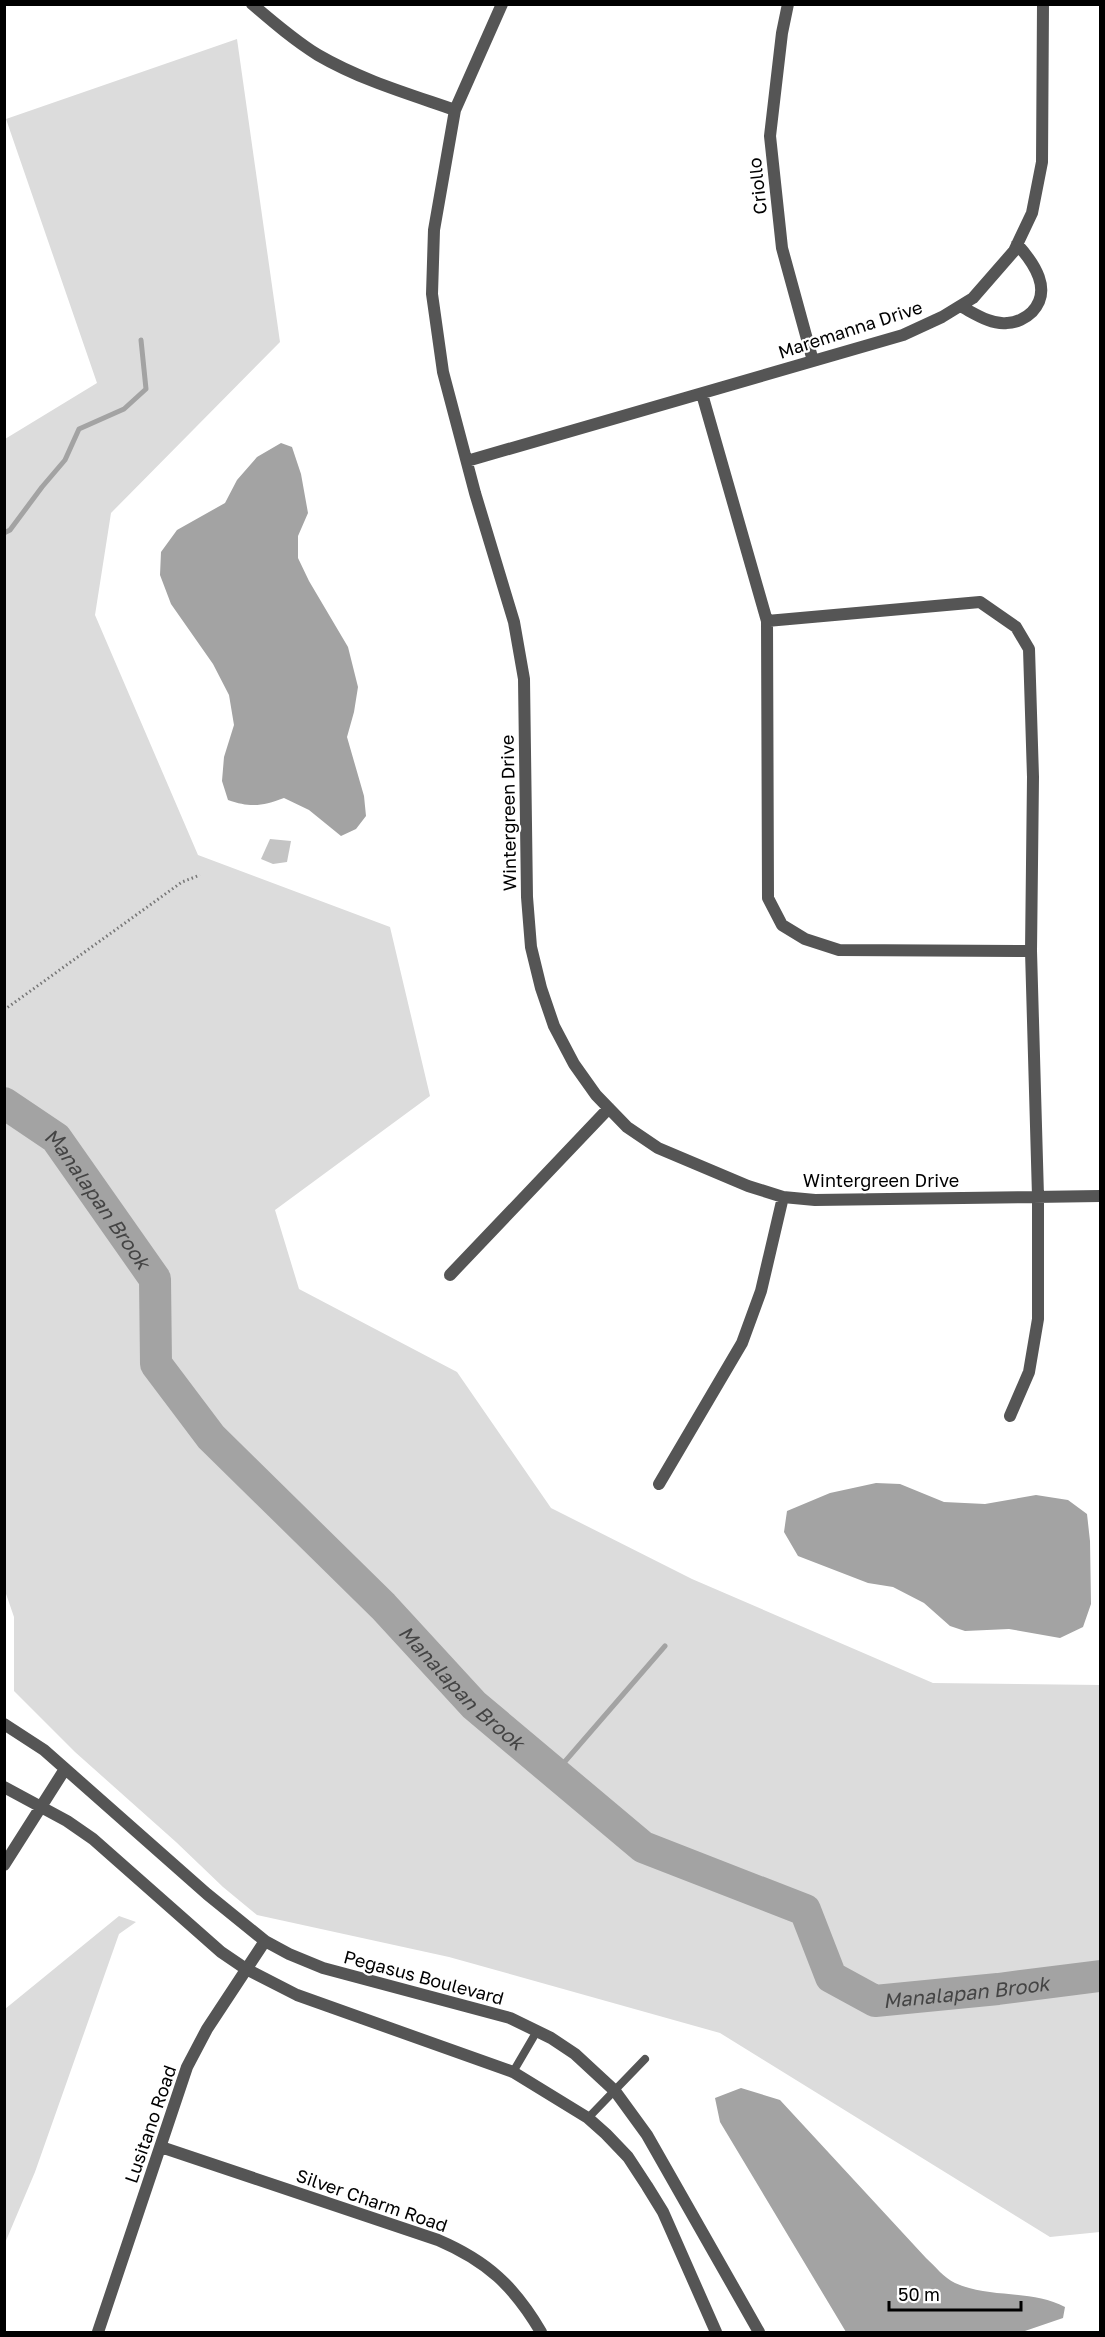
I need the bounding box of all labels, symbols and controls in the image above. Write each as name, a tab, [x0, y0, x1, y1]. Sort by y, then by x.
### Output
street label: Criollo	[743, 156, 771, 216]
street label: Maremanna Drive	[775, 295, 925, 363]
street label: Wintergreen Drive	[496, 735, 520, 891]
water label: Manalapan Brook	[41, 1122, 158, 1275]
street label: Wintergreen Drive	[803, 1169, 959, 1191]
water label: Manalapan Brook	[394, 1620, 532, 1756]
street label: Pegasus Boulevard	[342, 1945, 506, 2009]
water label: Manalapan Brook	[882, 1970, 1053, 2012]
street label: Lusitano Road	[120, 2062, 180, 2186]
street label: Silver Charm Road	[294, 2164, 450, 2236]
scale bar	[889, 2274, 1021, 2312]
text: 50 m	[898, 2283, 940, 2305]

